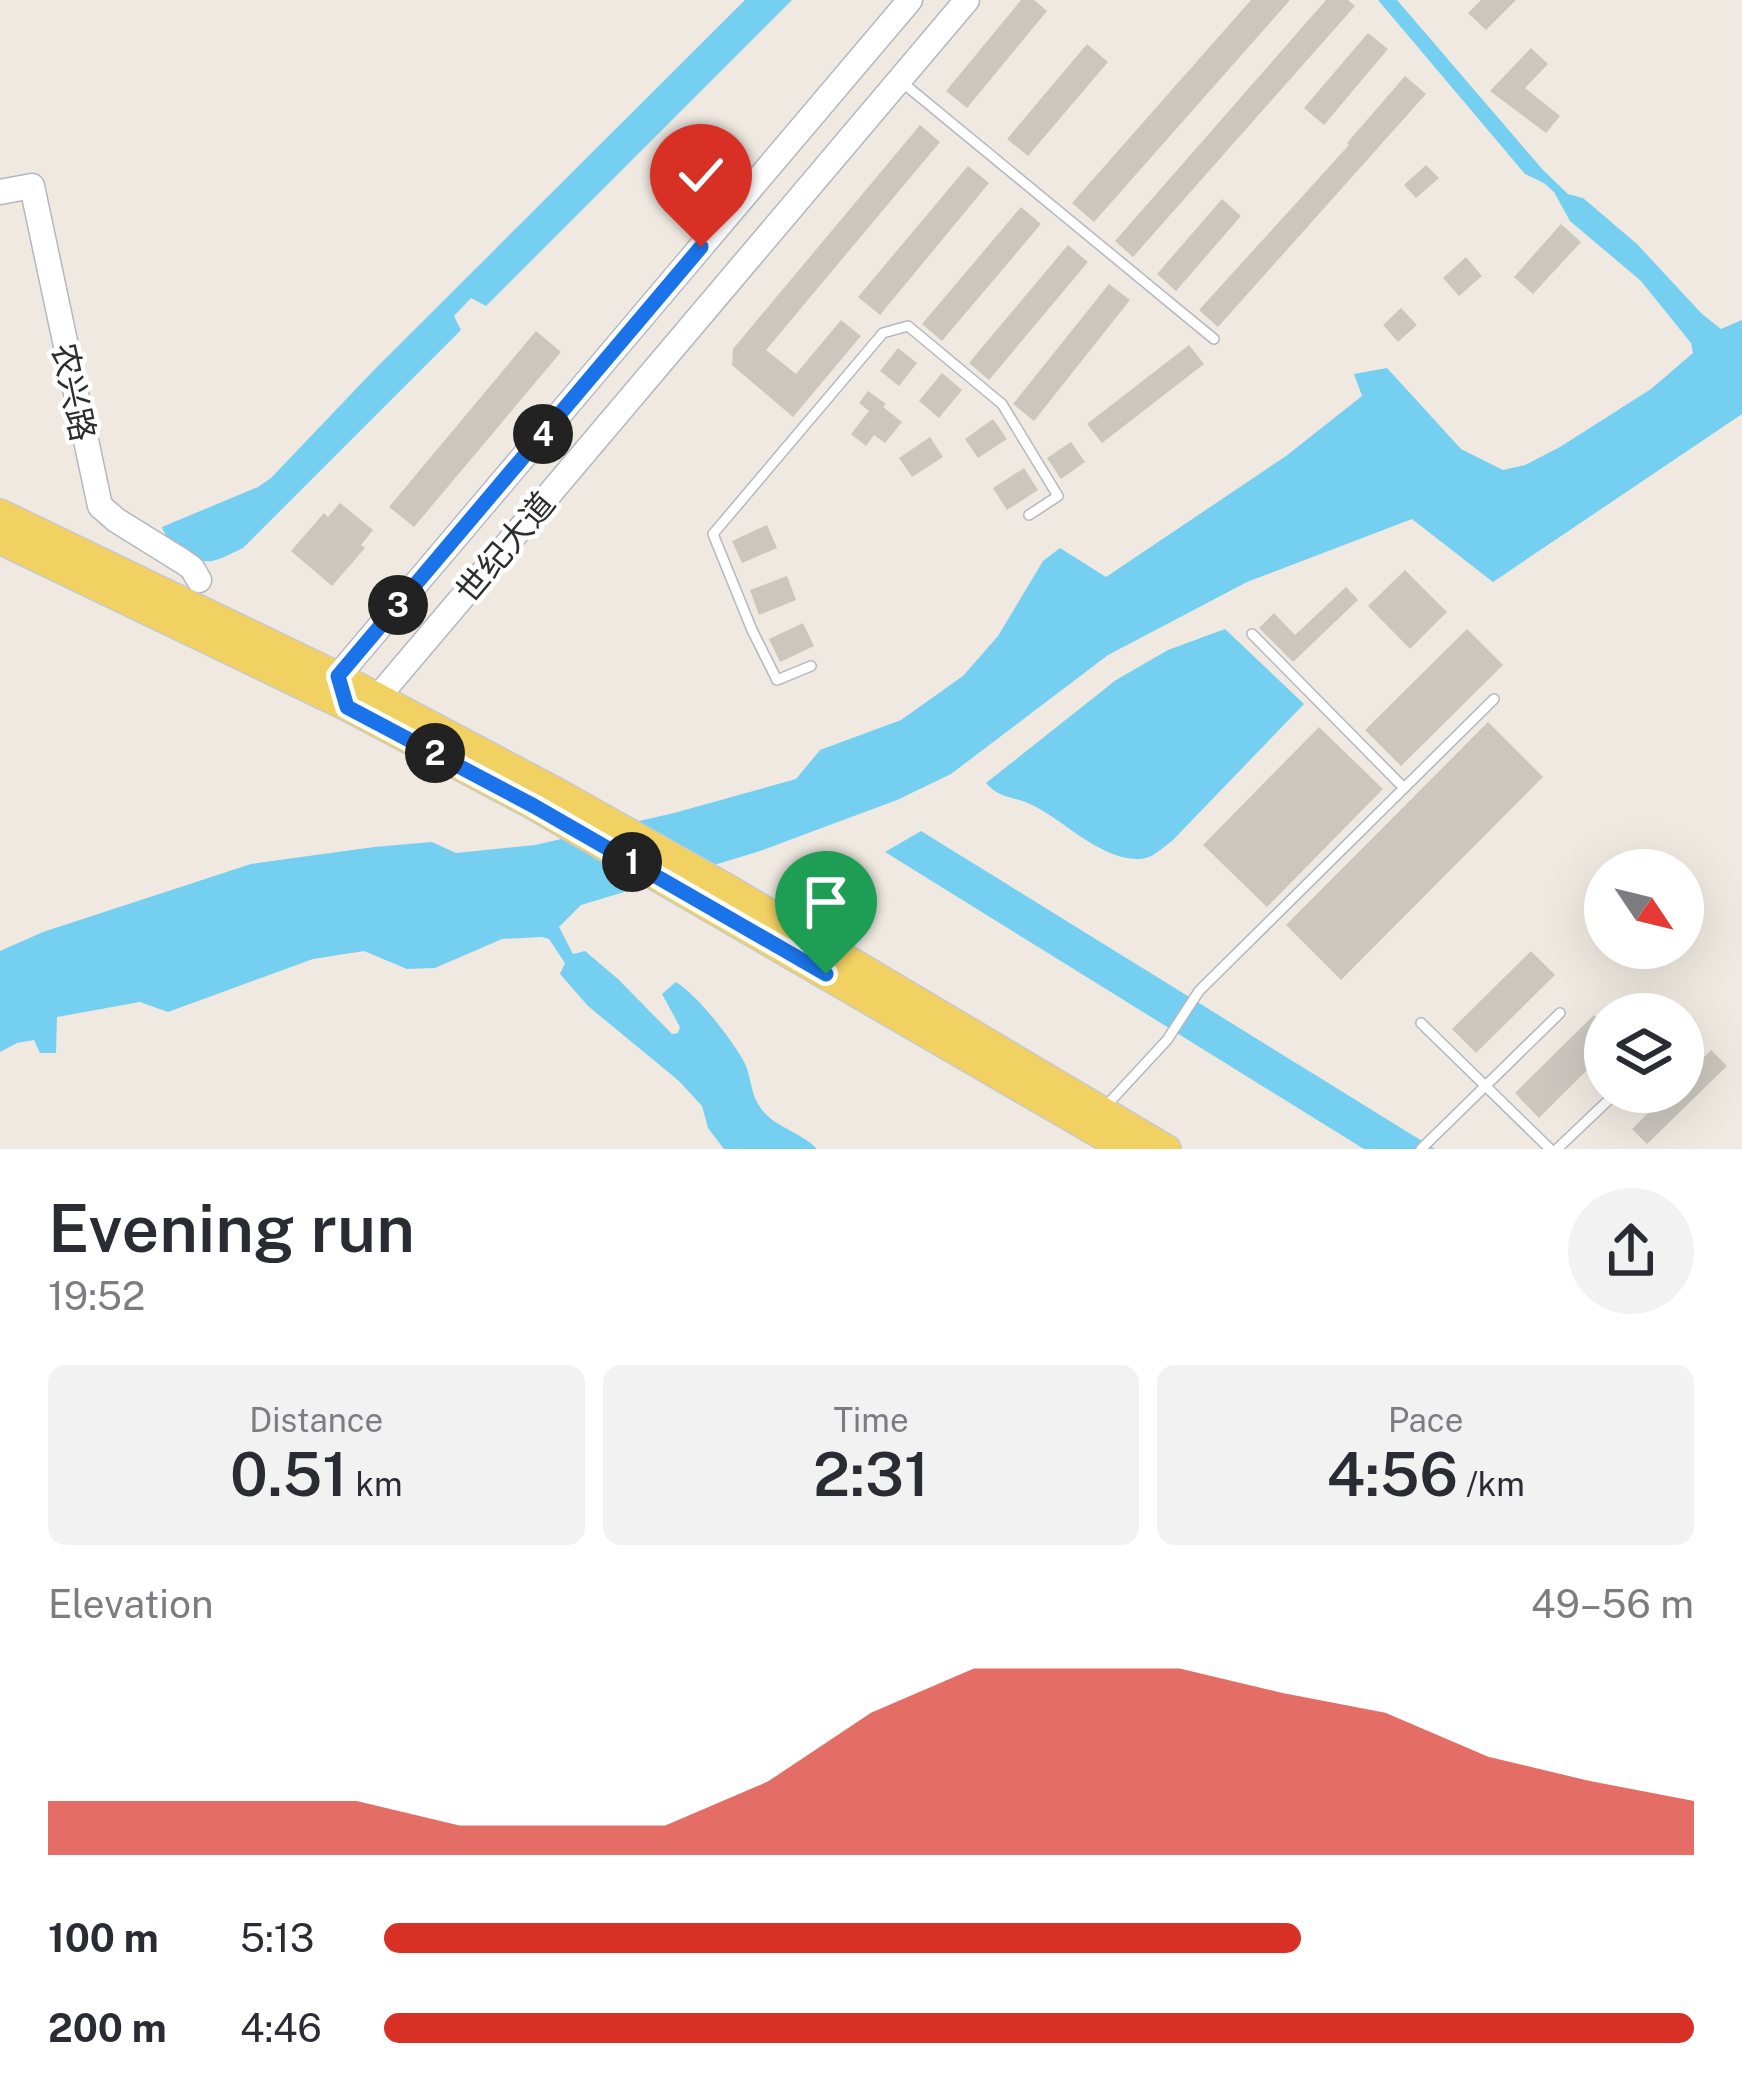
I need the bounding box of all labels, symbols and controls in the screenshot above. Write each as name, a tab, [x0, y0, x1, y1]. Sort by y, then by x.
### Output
pin	[650, 124, 752, 247]
icon: check	[668, 142, 734, 208]
street label: 农兴路	[45, 340, 103, 444]
pin: 4	[513, 404, 573, 464]
text: 4	[532, 415, 554, 453]
street label: 世纪大道	[448, 484, 562, 610]
pin: 3	[368, 575, 428, 635]
text: 3	[387, 586, 409, 624]
pin: 2	[405, 723, 465, 783]
text: 2	[425, 734, 445, 772]
pin: 1	[602, 832, 662, 892]
text: 1	[625, 843, 639, 881]
north arrow	[1584, 849, 1704, 969]
map controls	[1584, 849, 1704, 1113]
pin	[775, 851, 877, 974]
icon: arrive	[793, 869, 859, 935]
button: layers	[1584, 993, 1704, 1113]
button: share	[1568, 1188, 1694, 1314]
text: Evening run	[48, 1189, 415, 1267]
text: 19:52	[48, 1273, 145, 1319]
text: Distance	[249, 1401, 383, 1439]
text: Time	[833, 1401, 909, 1439]
text: Pace	[1388, 1401, 1463, 1439]
text: 0.51	[230, 1439, 347, 1510]
text: 2:31	[813, 1439, 929, 1510]
text: 4:56	[1326, 1439, 1458, 1510]
text: km	[347, 1465, 403, 1503]
text: /km	[1458, 1465, 1525, 1503]
text: Elevation	[48, 1581, 214, 1627]
text: 49–56 m	[1531, 1581, 1694, 1627]
text: 100 m	[48, 1915, 159, 1961]
text: 5:13	[240, 1915, 314, 1961]
text: 200 m	[48, 2005, 167, 2051]
text: 4:46	[240, 2005, 322, 2051]

